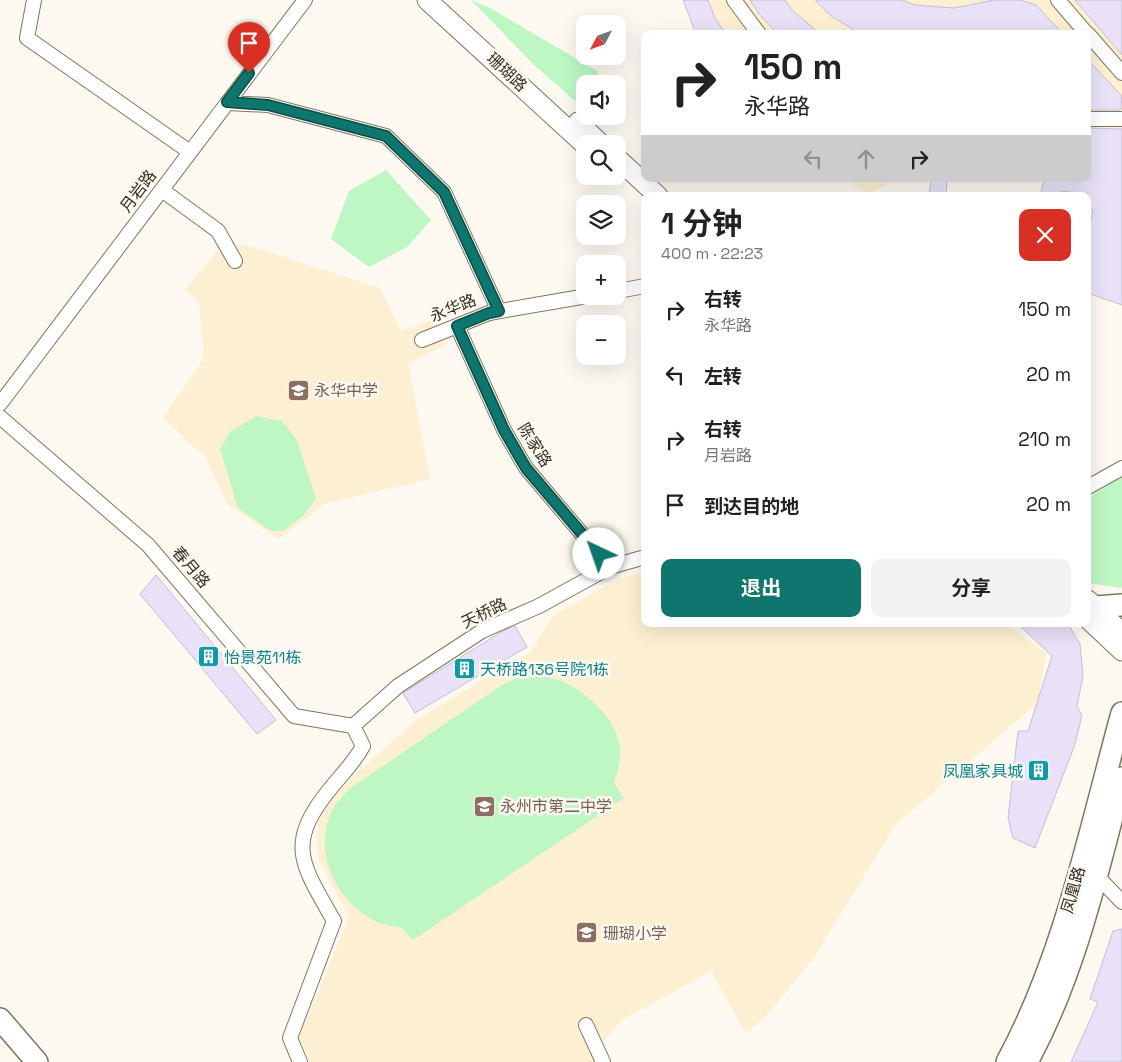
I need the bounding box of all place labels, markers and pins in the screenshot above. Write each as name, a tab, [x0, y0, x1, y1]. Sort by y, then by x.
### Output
pin	[228, 22, 270, 73]
school or university icon: 永华中学	[286, 378, 310, 402]
place label: 永华中学	[314, 380, 378, 401]
building icon: 怡景苑11栋	[196, 645, 220, 669]
place label: 怡景苑11栋	[224, 647, 301, 668]
building icon: 天桥路136号院1栋	[452, 657, 476, 681]
place label: 天桥路136号院1栋	[480, 659, 609, 680]
building icon: 凤凰家具城	[1027, 759, 1051, 783]
place label: 凤凰家具城	[943, 761, 1023, 782]
school or university icon: 永州市第二中学	[472, 794, 496, 818]
place label: 永州市第二中学	[500, 796, 612, 817]
school or university icon: 珊瑚小学	[575, 921, 599, 945]
place label: 珊瑚小学	[603, 923, 667, 944]

